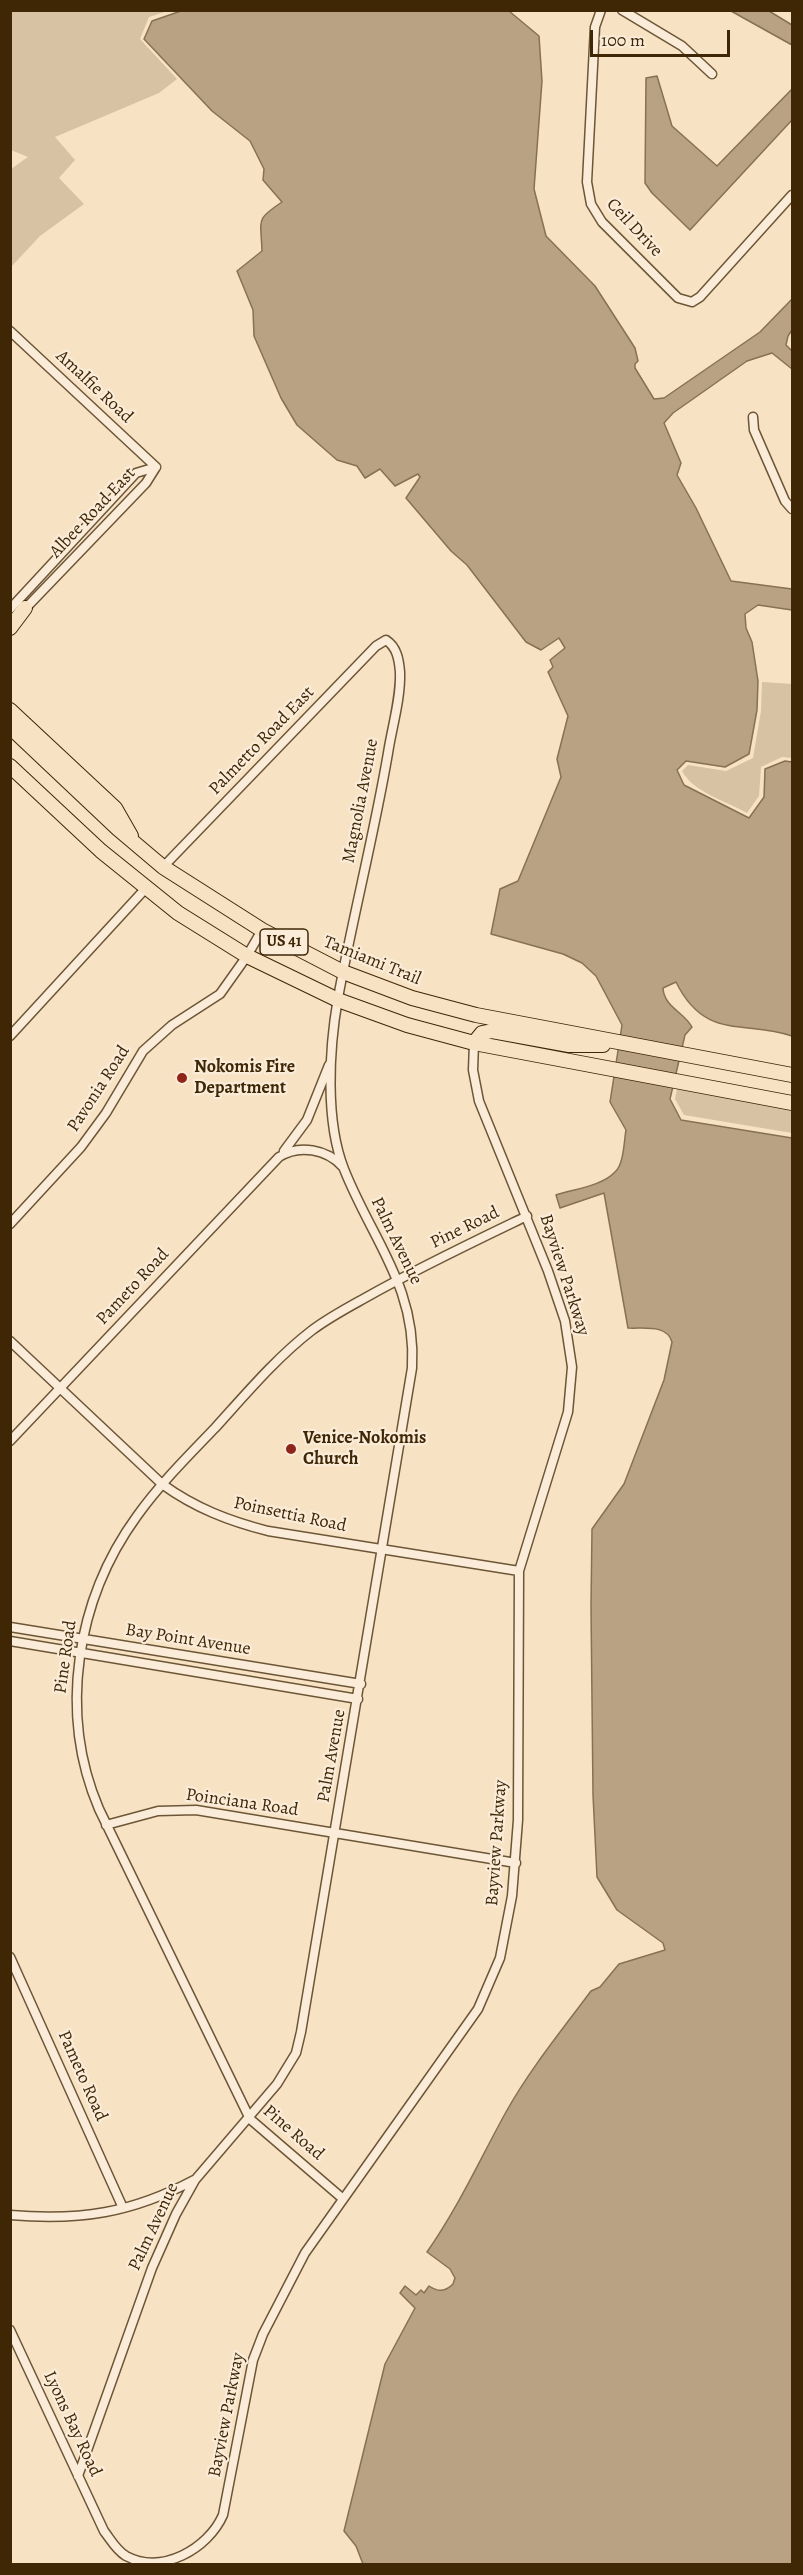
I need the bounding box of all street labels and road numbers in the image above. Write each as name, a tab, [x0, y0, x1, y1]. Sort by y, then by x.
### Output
street label: Ceil Drive	[601, 194, 667, 262]
street label: Amalfie Road	[51, 346, 137, 428]
street label: Albee Road East	[45, 463, 141, 563]
street label: Palmetto Road East	[205, 682, 319, 800]
street label: Magnolia Avenue	[338, 737, 384, 865]
road number: US 41	[260, 929, 308, 955]
street label: Tamiami Trail	[320, 932, 424, 990]
street label: Pavonia Road	[63, 1042, 135, 1136]
street label: Palm Avenue	[366, 1194, 426, 1288]
street label: Pine Road	[427, 1202, 503, 1254]
street label: Bayview Parkway	[534, 1212, 594, 1338]
street label: Pameto Road	[92, 1244, 174, 1330]
street label: Poinsettia Road	[232, 1493, 348, 1537]
street label: Pine Road	[50, 1619, 82, 1695]
street label: Bay Point Avenue	[124, 1619, 252, 1661]
street label: Palm Avenue	[313, 1708, 351, 1804]
street label: Bayview Parkway	[482, 1779, 512, 1907]
street label: Poinciana Road	[184, 1784, 300, 1822]
street label: Pameto Road	[52, 2027, 112, 2125]
street label: Pine Road	[258, 2101, 328, 2165]
street label: Palm Avenue	[124, 2180, 184, 2274]
street label: Bayview Parkway	[204, 2351, 250, 2479]
street label: Lyons Bay Road	[38, 2368, 106, 2480]

